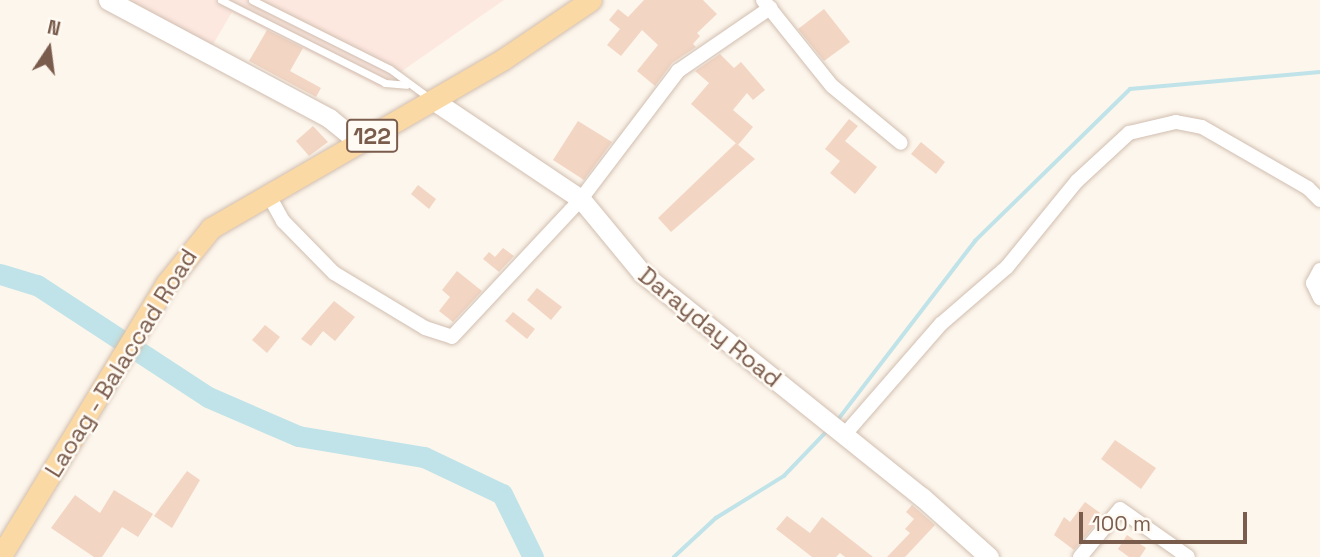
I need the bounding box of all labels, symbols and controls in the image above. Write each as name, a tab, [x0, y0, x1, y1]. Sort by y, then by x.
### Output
north arrow	[14, 14, 84, 84]
text: N	[45, 14, 63, 42]
road number: 122	[346, 116, 398, 155]
street label: Laoag - Balaccad Road	[39, 243, 203, 483]
street label: Darayday Road	[633, 261, 787, 393]
scale bar	[1082, 498, 1250, 542]
text: 100 m	[1092, 510, 1151, 537]

